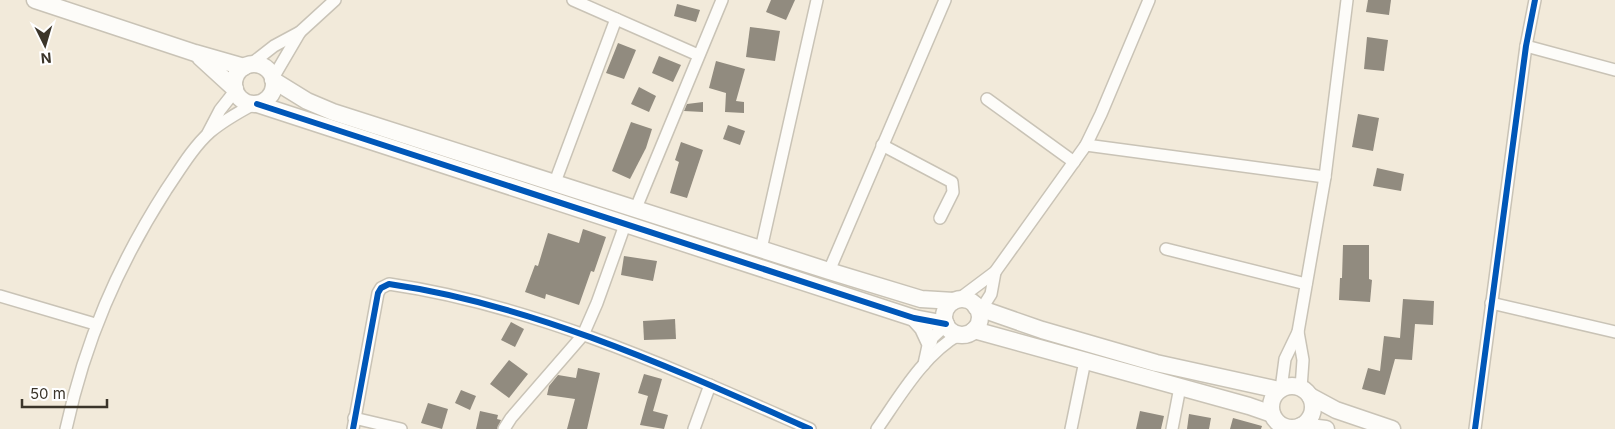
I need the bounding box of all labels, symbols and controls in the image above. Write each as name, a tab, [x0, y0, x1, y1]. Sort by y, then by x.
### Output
north arrow	[20, 20, 70, 70]
text: N	[40, 50, 52, 67]
scale bar	[22, 376, 108, 408]
text: 50 m	[30, 384, 66, 403]

